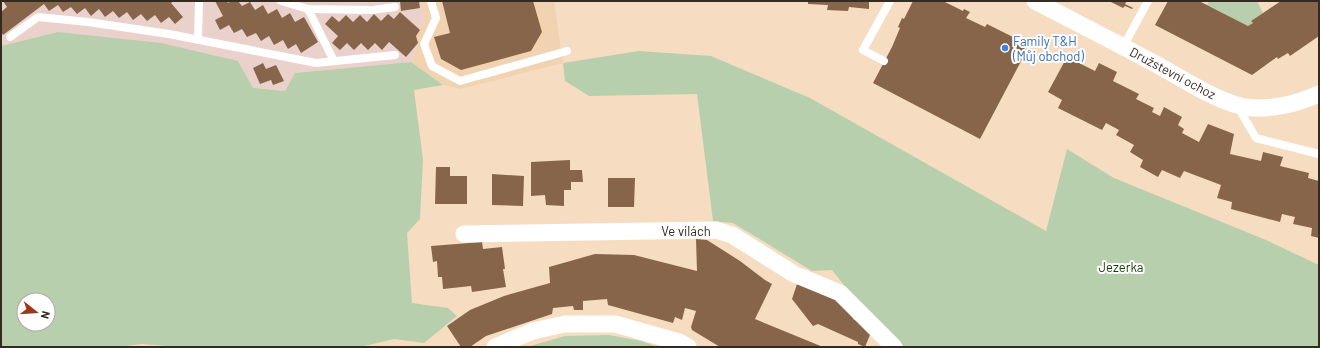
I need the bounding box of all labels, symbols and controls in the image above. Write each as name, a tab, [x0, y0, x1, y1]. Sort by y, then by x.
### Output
place label: Family T&H (Můj obchod)	[1012, 33, 1084, 64]
marker: Family T&H (Můj obchod)	[1000, 43, 1010, 53]
street label: Družstevní ochoz	[1127, 44, 1219, 103]
street label: Ve vilách	[661, 223, 711, 239]
park label: Jezerka	[1099, 259, 1143, 275]
north arrow	[16, 292, 56, 332]
text: N	[39, 310, 53, 320]

